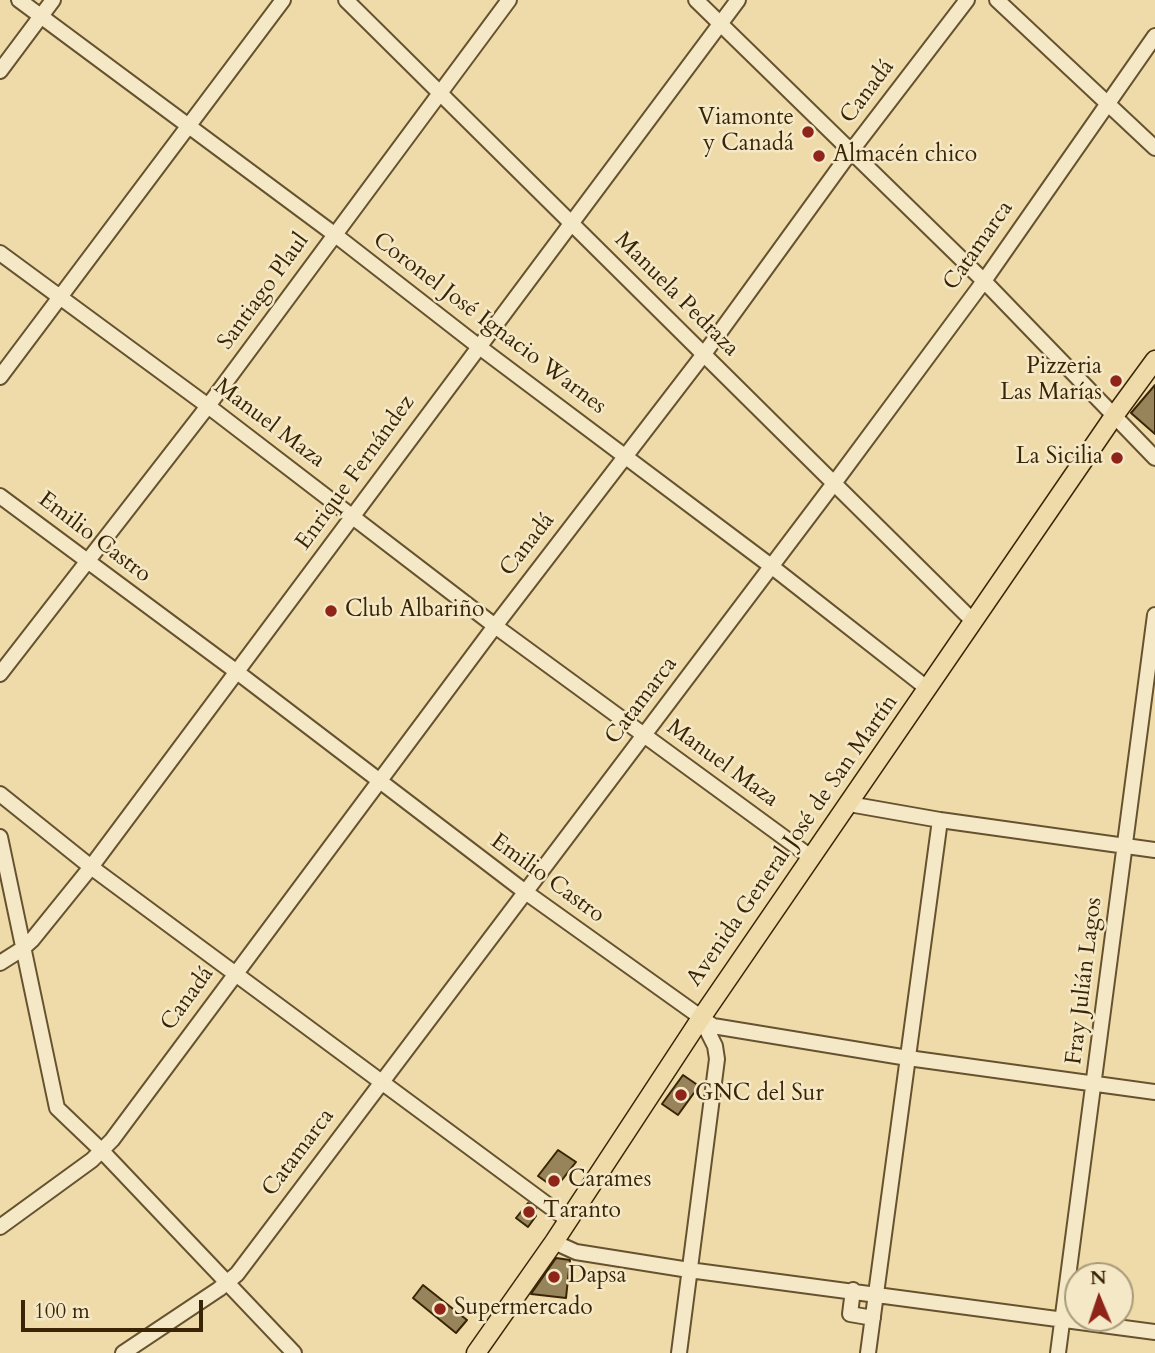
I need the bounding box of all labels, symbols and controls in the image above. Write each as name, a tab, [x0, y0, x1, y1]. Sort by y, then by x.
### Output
street label: Canadá	[835, 55, 901, 129]
place label: Viamonte y Canadá	[698, 105, 794, 159]
marker: Viamonte y Canadá	[800, 124, 816, 140]
place label: Almacén chico	[833, 142, 977, 170]
marker: Almacén chico	[811, 148, 827, 164]
street label: Catamarca	[938, 196, 1020, 296]
street label: Coronel José Ignacio Warnes	[367, 227, 611, 421]
street label: Manuela Pedraza	[608, 227, 744, 363]
street label: Santiago Plaul	[212, 228, 316, 356]
place label: Pizzeria Las Marías	[1000, 354, 1102, 408]
street label: Manuel Maza	[208, 373, 330, 475]
marker: Pizzeria Las Marías	[1108, 373, 1124, 389]
street label: Enrique Fernández	[291, 390, 421, 556]
place label: La Sicilia	[1016, 444, 1103, 472]
marker: La Sicilia	[1109, 450, 1125, 466]
street label: Emilio Castro	[32, 487, 156, 589]
street label: Canadá	[495, 508, 561, 582]
place label: Club Albariño	[345, 597, 484, 625]
marker: Club Albariño	[323, 603, 339, 619]
street label: Catamarca	[600, 652, 684, 750]
street label: Avenida General José de San Martín	[681, 690, 905, 992]
street label: Manuel Maza	[661, 714, 783, 814]
street label: Emilio Castro	[485, 828, 609, 930]
street label: Fray Julián Lagos	[1061, 896, 1109, 1066]
street label: Canadá	[155, 961, 221, 1037]
place label: GNC del Sur	[695, 1081, 824, 1109]
marker: GNC del Sur	[673, 1087, 689, 1103]
street label: Catamarca	[257, 1104, 341, 1202]
place label: Carames	[568, 1167, 651, 1195]
marker: Carames	[546, 1173, 562, 1189]
place label: Taranto	[543, 1198, 621, 1226]
marker: Taranto	[521, 1204, 537, 1220]
north arrow	[1064, 1262, 1134, 1332]
place label: Dapsa	[568, 1263, 626, 1291]
text: N	[1090, 1265, 1107, 1291]
marker: Dapsa	[546, 1269, 562, 1285]
scale bar	[24, 1286, 206, 1330]
place label: Supermercado	[454, 1295, 593, 1323]
text: 100 m	[34, 1297, 90, 1326]
marker: Supermercado	[432, 1301, 448, 1317]

